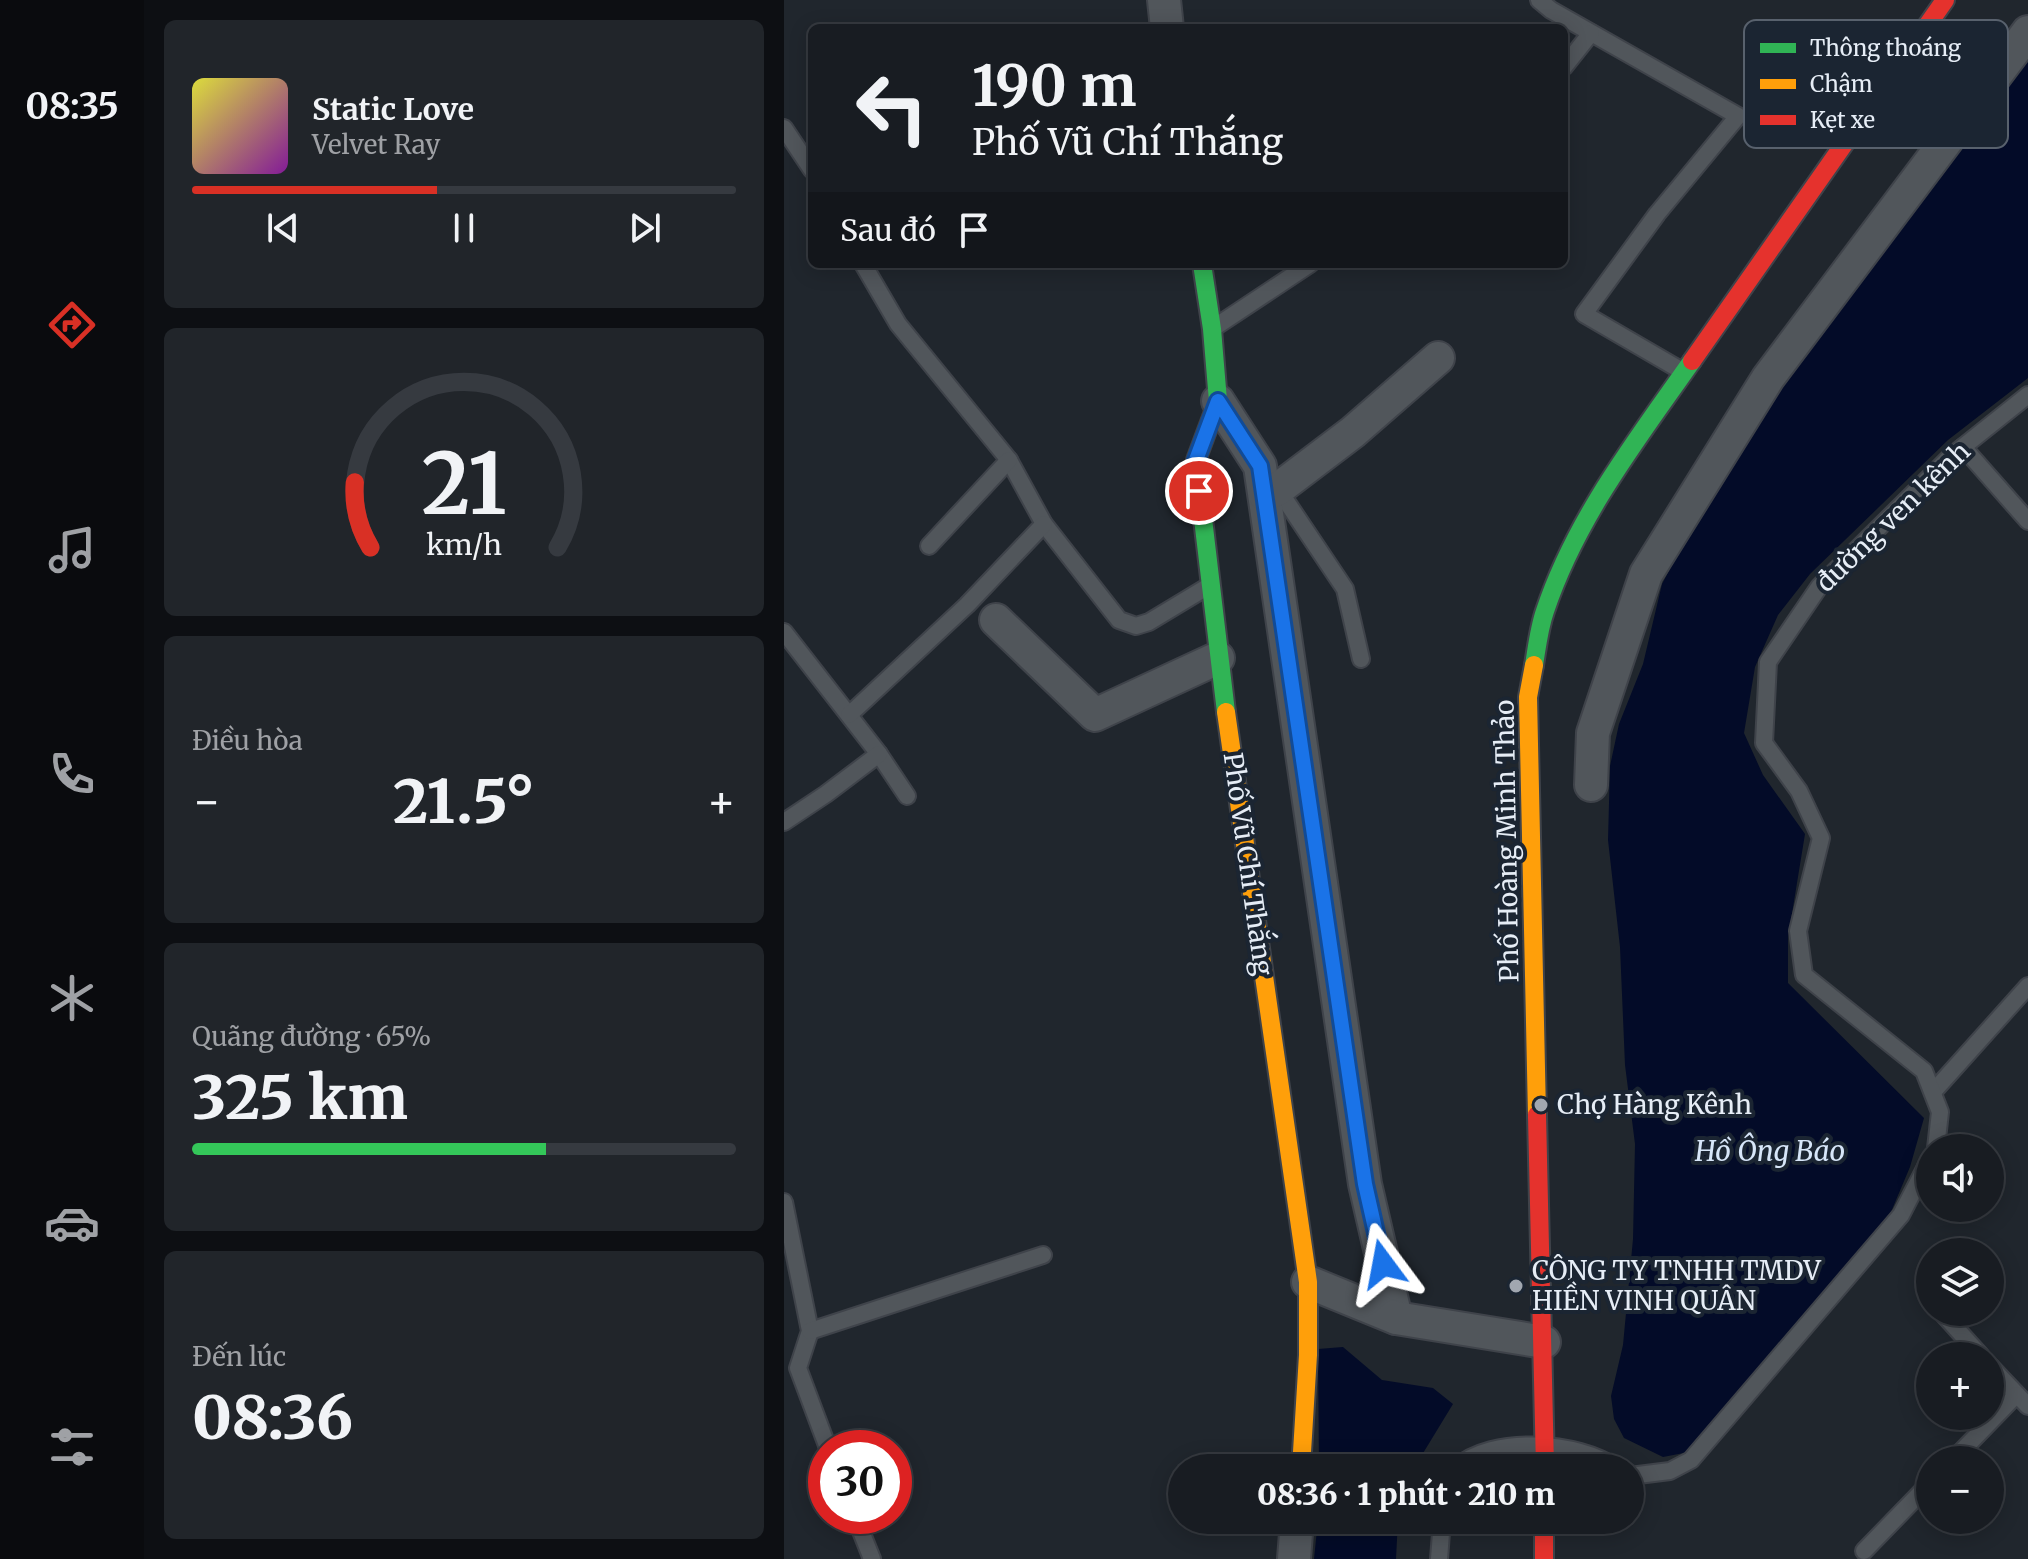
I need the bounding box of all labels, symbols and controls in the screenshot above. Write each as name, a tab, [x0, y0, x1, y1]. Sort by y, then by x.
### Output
legend	[1744, 20, 2008, 148]
text: Thông thoáng	[1810, 34, 1961, 62]
text: 190 m	[972, 51, 1137, 121]
icon: left	[840, 56, 944, 160]
text: Chậm	[1810, 70, 1873, 98]
text: 08:35	[25, 84, 119, 129]
text: Static Love	[312, 90, 474, 128]
text: Kẹt xe	[1810, 106, 1875, 134]
text: Phố Vũ Chí Thắng	[972, 120, 1283, 165]
text: Velvet Ray	[312, 128, 440, 161]
icon: previous	[261, 206, 305, 250]
icon: pause	[442, 206, 486, 250]
icon: next	[623, 206, 667, 250]
icon: arrive	[952, 208, 996, 252]
text: Sau đó	[840, 211, 936, 249]
icon: directions	[44, 297, 100, 353]
text: 21	[421, 431, 507, 536]
street label: đường ven kênh	[1809, 435, 1977, 599]
pin	[1165, 457, 1233, 525]
icon: arrive	[1177, 469, 1221, 513]
icon: music	[44, 522, 100, 578]
text: km/h	[426, 527, 502, 563]
street label: Phố Hoàng Minh Thảo	[1488, 699, 1525, 983]
text: Điều hòa	[192, 724, 303, 757]
icon: phone	[44, 746, 100, 802]
street label: Phố Vũ Chí Thắng	[1217, 750, 1284, 978]
text: 21.5°	[393, 764, 535, 839]
text: −	[192, 774, 221, 829]
text: +	[707, 774, 736, 829]
icon: climate	[44, 970, 100, 1026]
text: Quãng đường · 65%	[192, 1020, 431, 1053]
text: 325 km	[192, 1060, 408, 1135]
place label: Chợ Hàng Kênh	[1557, 1088, 1752, 1121]
marker: Chợ Hàng Kênh	[1532, 1096, 1550, 1114]
water label: Hồ Ông Báo	[1694, 1132, 1845, 1169]
map controls	[1916, 1134, 2004, 1534]
button: sound	[1916, 1134, 2004, 1222]
icon: car	[44, 1195, 100, 1251]
position arrow	[1341, 1222, 1425, 1306]
button: layers	[1916, 1238, 2004, 1326]
place label: CÔNG TY TNHH TMDV HIỀN VINH QUÂN	[1532, 1254, 1822, 1317]
marker: CÔNG TY TNHH TMDV HIỀN VINH QUÂN	[1507, 1277, 1525, 1295]
text: Đến lúc	[192, 1340, 286, 1373]
button: +	[1916, 1342, 2004, 1430]
text: 08:36	[192, 1380, 353, 1455]
icon: filters	[44, 1419, 100, 1475]
speed limit sign: 30	[808, 1430, 912, 1534]
button: −	[1916, 1446, 2004, 1534]
text: 08:36 · 1 phút · 210 m	[1257, 1475, 1555, 1513]

